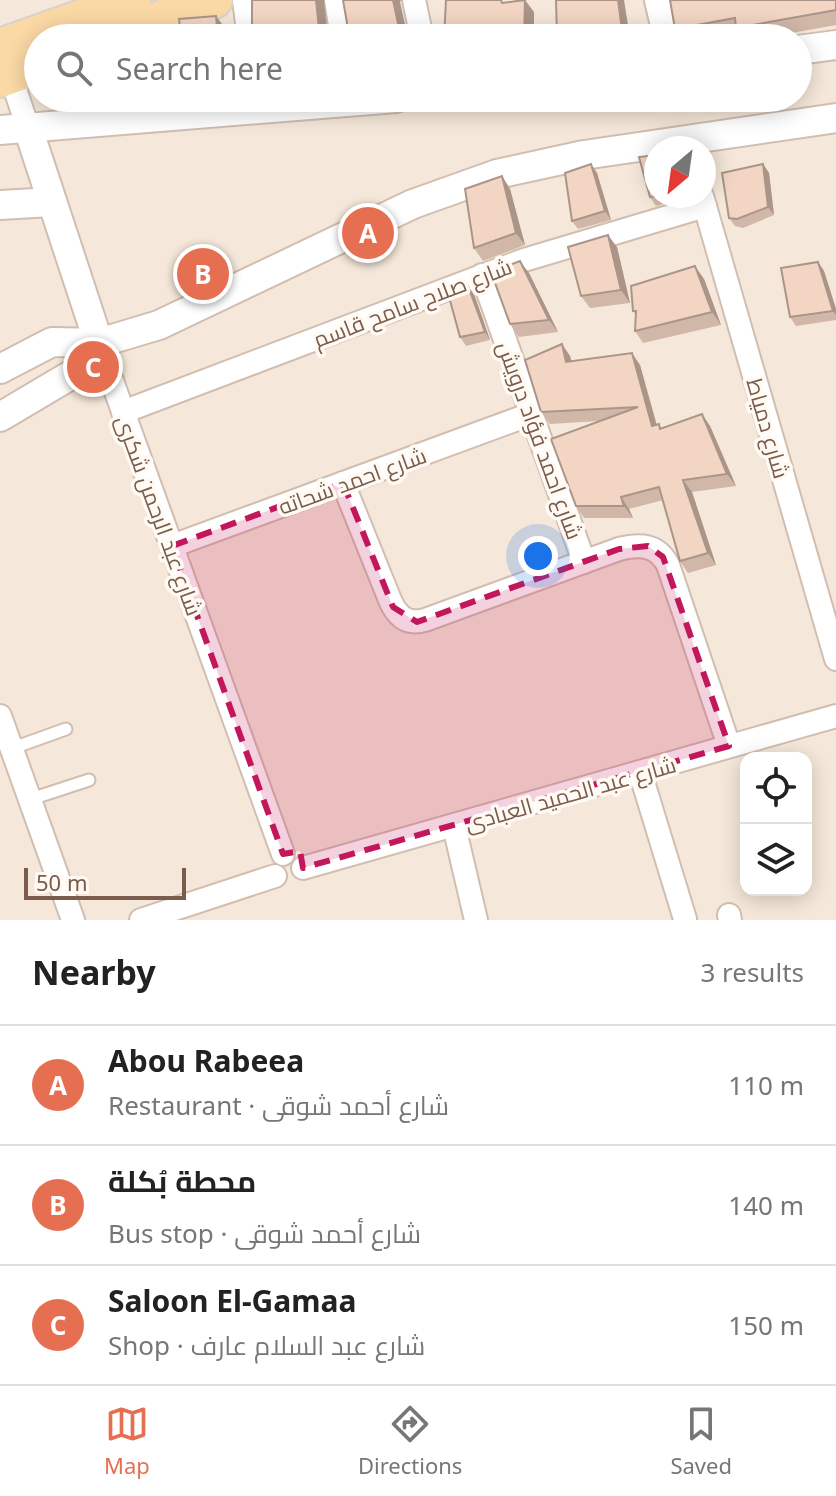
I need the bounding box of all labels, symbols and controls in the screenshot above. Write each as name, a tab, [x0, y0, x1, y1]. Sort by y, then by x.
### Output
search box	[24, 24, 812, 112]
icon: search	[52, 46, 96, 90]
text: Search here	[116, 48, 283, 89]
north arrow	[644, 136, 716, 208]
pin: A	[342, 203, 394, 263]
pin: B	[177, 244, 229, 304]
street label: شارع صلاح سامح قاسم	[308, 250, 516, 356]
pin: C	[67, 337, 119, 397]
street label: شارع احمد فؤاد درويش	[490, 337, 591, 544]
street label: شارع دمياط	[739, 374, 798, 482]
street label: شارع عبد الرحمن شكرى	[109, 411, 210, 620]
street label: شارع احمد شحاته	[274, 439, 430, 522]
your location	[518, 536, 558, 576]
street label: شارع عبد الحميد العبادى	[461, 748, 679, 839]
map controls	[740, 752, 812, 896]
button: locate	[740, 752, 812, 824]
button: layers	[740, 824, 812, 896]
scale bar	[24, 864, 186, 900]
text: 50 m	[36, 867, 87, 897]
text: Nearby	[32, 949, 156, 995]
text: 3 results	[700, 954, 804, 990]
text: Abou Rabeea	[108, 1040, 304, 1081]
text: A	[49, 1067, 67, 1103]
text: 110 m	[728, 1067, 804, 1103]
text: Restaurant · شارع أحمد شوقى	[108, 1087, 449, 1123]
text: محطة بُكلة	[108, 1160, 256, 1201]
text: B	[49, 1187, 67, 1223]
text: 140 m	[728, 1187, 804, 1223]
text: Bus stop · شارع أحمد شوقى	[108, 1215, 421, 1251]
text: Saloon El-Gamaa	[108, 1280, 356, 1321]
text: C	[50, 1307, 66, 1343]
text: 150 m	[728, 1307, 804, 1343]
text: Shop · شارع عبد السلام عارف	[108, 1327, 425, 1363]
tab: Map	[104, 1402, 150, 1480]
tab: Directions	[358, 1402, 462, 1480]
tab: Saved	[670, 1402, 732, 1480]

